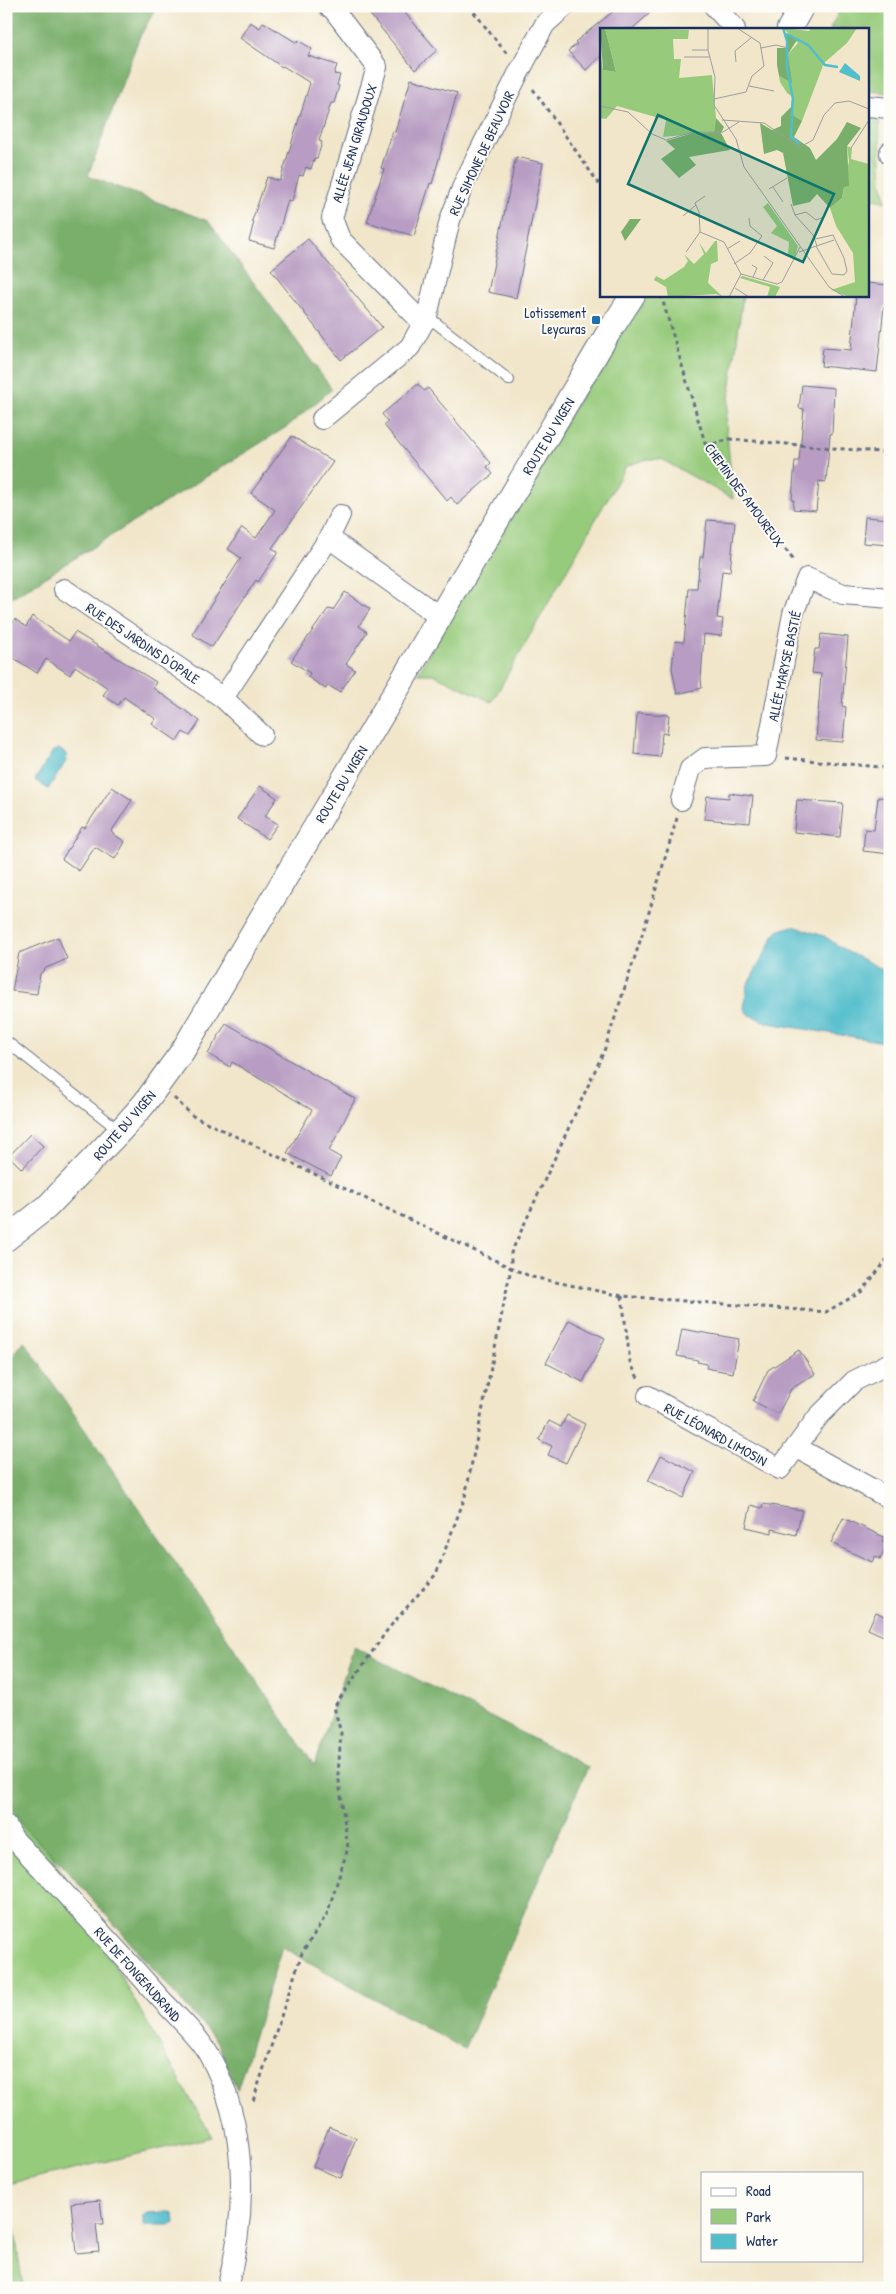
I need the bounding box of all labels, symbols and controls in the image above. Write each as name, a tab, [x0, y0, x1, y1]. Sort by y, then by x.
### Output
inset map	[600, 28, 868, 296]
street label: ALLÉE JEAN GIRAUDOUX	[327, 81, 381, 205]
street label: RUE SIMONE DE BEAUVOIR	[444, 88, 518, 218]
place label: Lotissement Leycuras	[525, 303, 586, 339]
marker: Lotissement Leycuras	[590, 314, 602, 326]
street label: ROUTE DU VIGEN	[517, 394, 579, 478]
street label: CHEMIN DES AMOUREUX	[701, 439, 790, 551]
street label: RUE DES JARDINS D'OPALE	[83, 598, 203, 688]
street label: ALLÉE MARYSE BASTIÉ	[763, 609, 805, 723]
street label: ROUTE DU VIGEN	[310, 742, 372, 826]
street label: ROUTE DU VIGEN	[88, 1086, 160, 1164]
street label: RUE LÉONARD LIMOSIN	[661, 1398, 771, 1470]
street label: RUE DE FONGEAUDRAND	[90, 1923, 186, 2026]
legend	[701, 2172, 864, 2262]
text: Road	[746, 2180, 771, 2201]
text: Park	[746, 2206, 771, 2227]
text: Water	[746, 2230, 778, 2251]

